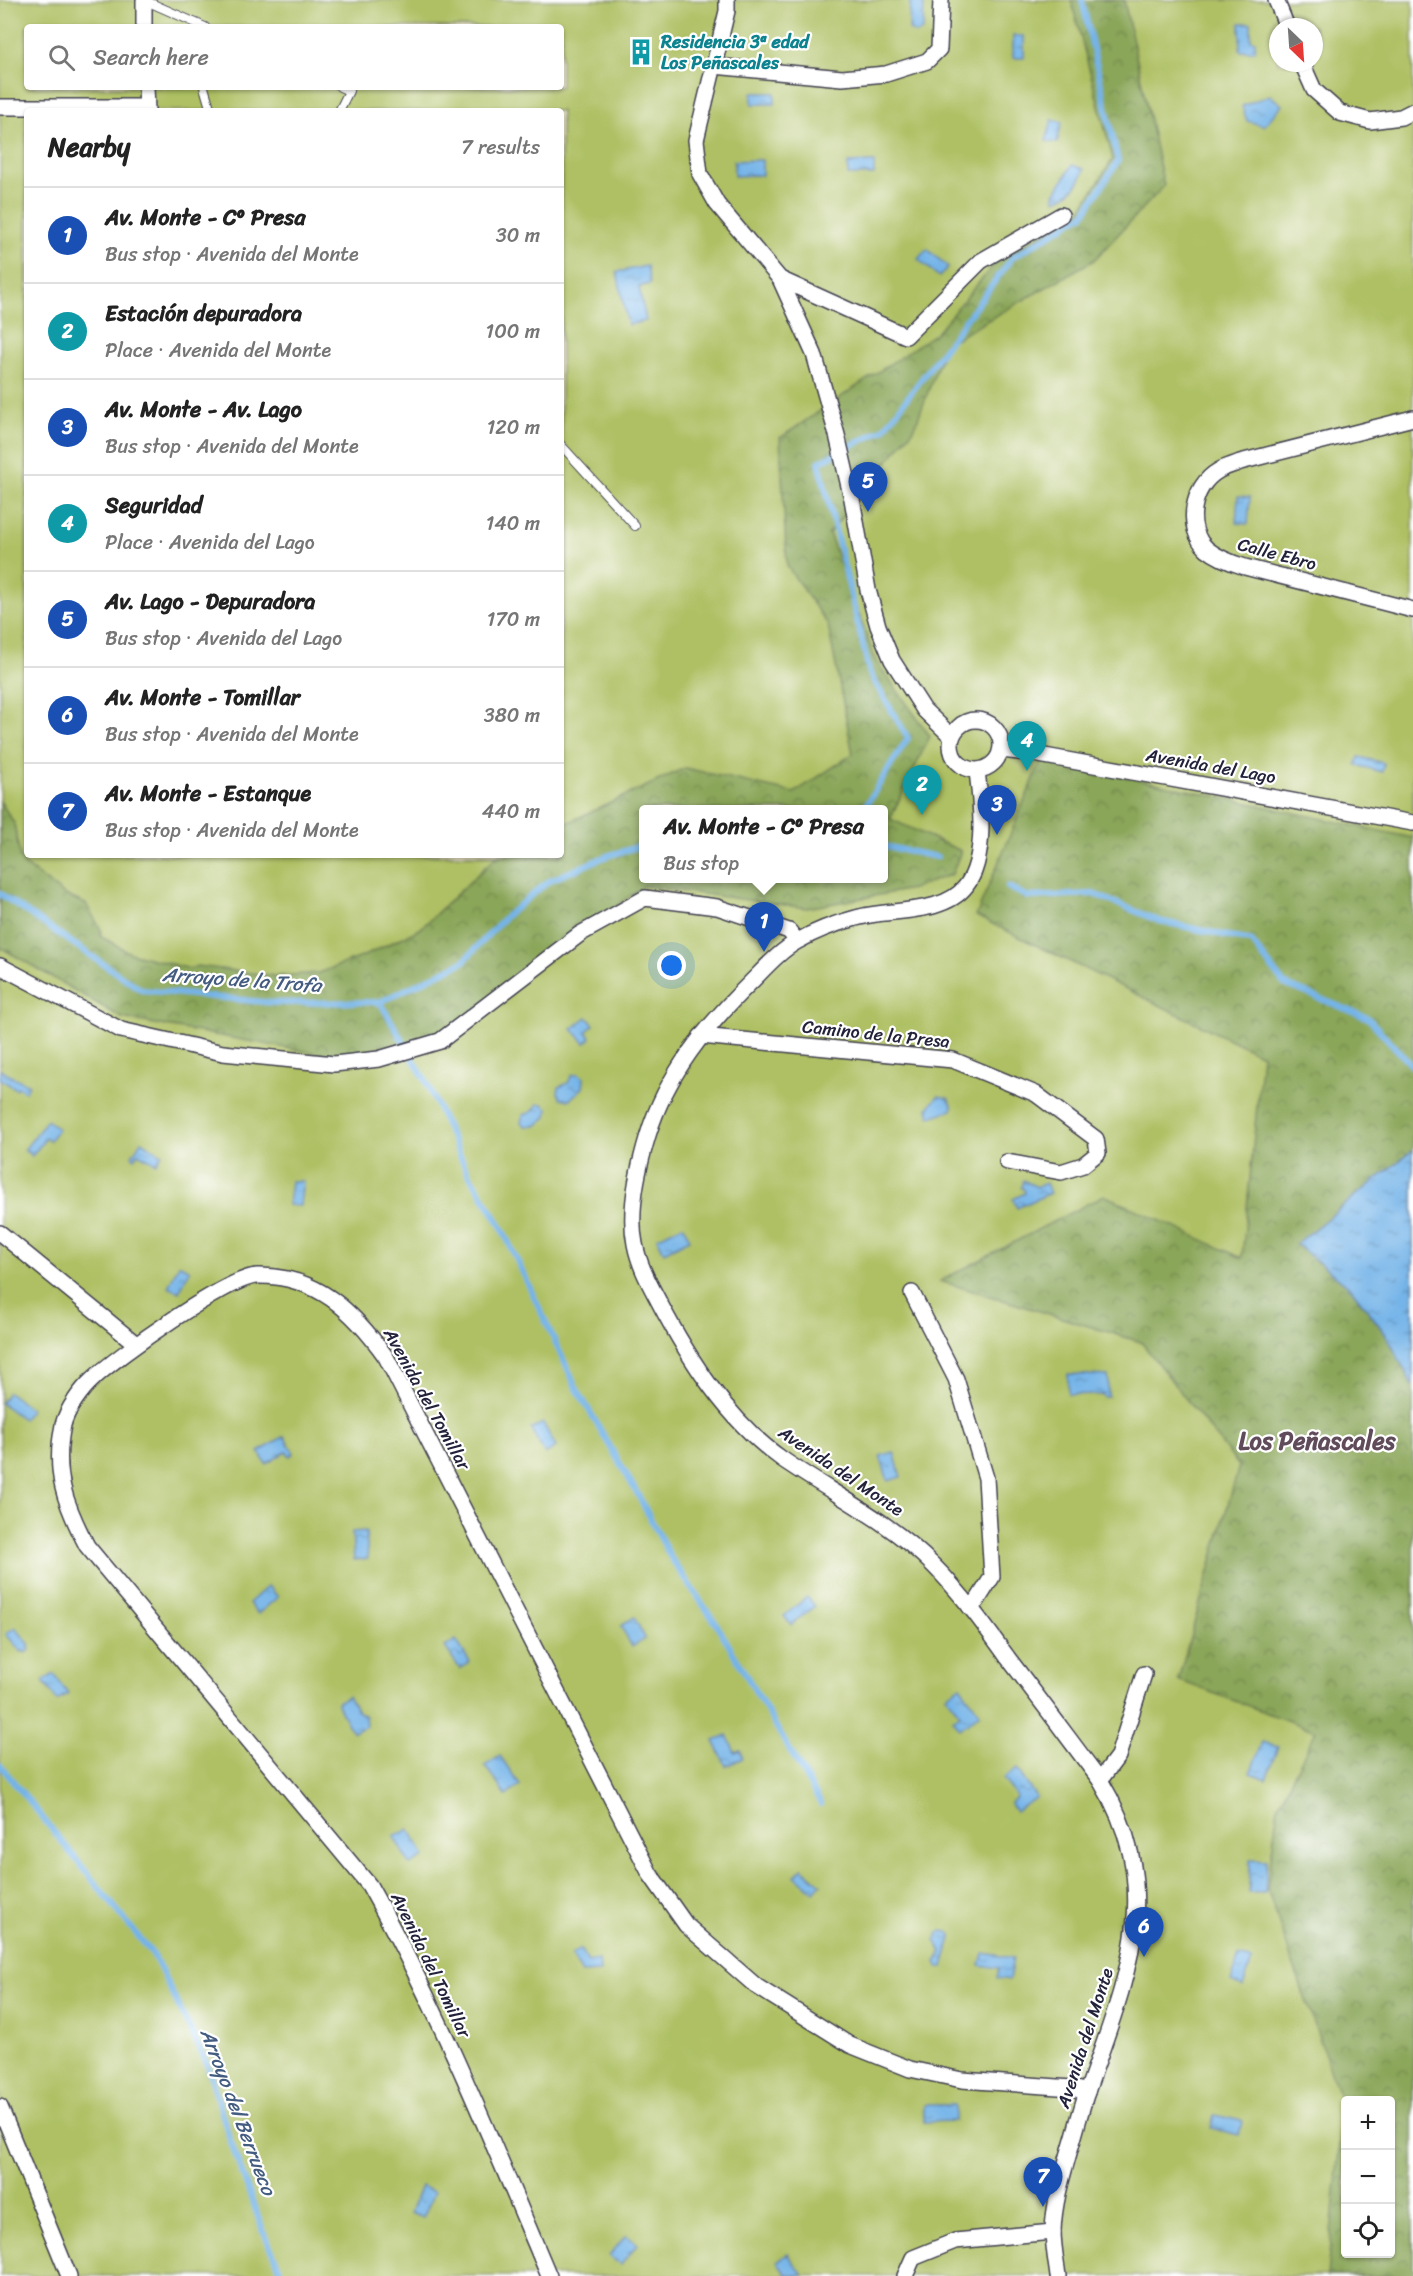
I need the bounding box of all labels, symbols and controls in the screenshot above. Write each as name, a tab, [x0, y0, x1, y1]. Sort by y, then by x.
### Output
north arrow	[1269, 18, 1323, 72]
search box	[24, 24, 564, 90]
place label: Residencia 3ª edad Los Peñascales	[660, 26, 810, 79]
building icon: Residencia 3ª edad Los Peñascales	[626, 37, 656, 67]
text: Search here	[93, 38, 209, 77]
icon: search	[45, 41, 78, 74]
text: Nearby	[48, 124, 130, 170]
text: 7 results	[461, 130, 540, 165]
text: Av. Monte - Cº Presa	[105, 198, 306, 237]
text: 1	[63, 218, 72, 253]
text: 30 m	[496, 218, 540, 253]
text: Bus stop · Avenida del Monte	[105, 237, 359, 272]
text: Estación depuradora	[105, 294, 302, 333]
text: 2	[62, 314, 73, 349]
text: 100 m	[486, 314, 540, 349]
text: Place · Avenida del Monte	[105, 333, 331, 368]
text: Av. Monte - Av. Lago	[105, 390, 302, 429]
text: 3	[62, 410, 73, 445]
text: 120 m	[487, 410, 540, 445]
text: Bus stop · Avenida del Monte	[105, 429, 359, 464]
pin: 5	[848, 462, 888, 512]
text: Seguridad	[105, 486, 202, 525]
text: 4	[61, 506, 74, 541]
text: 140 m	[486, 506, 540, 541]
text: Place · Avenida del Lago	[105, 525, 315, 560]
street label: Calle Ebro	[1234, 528, 1320, 580]
text: Av. Lago - Depuradora	[105, 582, 315, 621]
text: 5	[61, 602, 74, 637]
text: 170 m	[487, 602, 540, 637]
text: Bus stop · Avenida del Lago	[105, 621, 342, 656]
text: Av. Monte - Tomillar	[105, 678, 300, 717]
text: 6	[62, 698, 73, 733]
text: 380 m	[484, 698, 540, 733]
text: Bus stop · Avenida del Monte	[105, 717, 359, 752]
pin: 4	[1008, 722, 1046, 771]
street label: Avenida del Lago	[1143, 739, 1278, 793]
pin: 2	[902, 766, 942, 815]
text: Av. Monte - Estanque	[105, 774, 311, 813]
pin: 3	[978, 786, 1016, 835]
text: 7	[62, 794, 73, 829]
text: 440 m	[482, 794, 540, 829]
popup	[639, 805, 888, 883]
text: Av. Monte - Cº Presa	[663, 807, 864, 846]
text: Bus stop · Avenida del Monte	[105, 813, 359, 848]
text: Bus stop	[663, 846, 739, 881]
pin: 1	[744, 902, 783, 952]
your location	[657, 951, 686, 980]
water label: Arroyo de la Trofa	[161, 957, 324, 1003]
street label: Camino de la Presa	[801, 1010, 951, 1058]
street label: Avenida del Tomillar	[374, 1321, 480, 1478]
street label: Avenida del Monte	[771, 1416, 911, 1525]
district label: Los Peñascales	[1238, 1420, 1397, 1462]
street label: Avenida del Tomillar	[381, 1886, 481, 2045]
pin: 6	[1124, 1908, 1164, 1957]
street label: Avenida del Monte	[1047, 1963, 1123, 2113]
water label: Arroyo del Berrueco	[190, 2023, 287, 2202]
map controls	[1341, 2096, 1395, 2258]
button: +	[1341, 2096, 1395, 2150]
button: −	[1341, 2150, 1395, 2204]
pin: 7	[1024, 2158, 1062, 2207]
button: locate	[1341, 2204, 1395, 2258]

